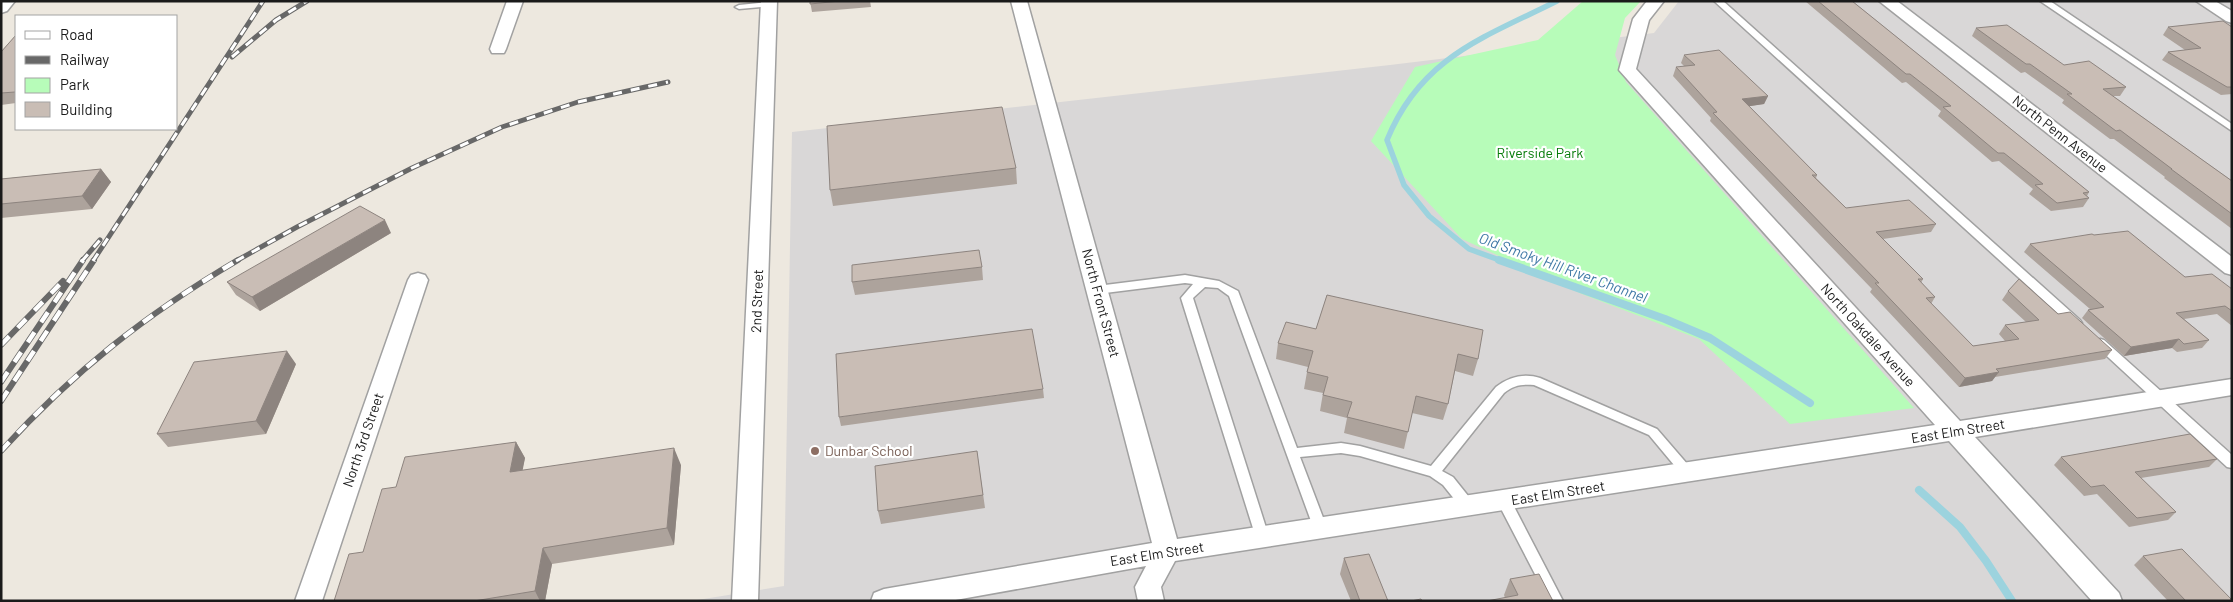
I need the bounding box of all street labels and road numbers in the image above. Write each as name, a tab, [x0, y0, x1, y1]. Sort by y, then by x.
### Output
street label: North Penn Avenue	[2009, 91, 2111, 176]
street label: North Front Street	[1079, 247, 1124, 359]
street label: 2nd Street	[747, 269, 766, 333]
street label: North Oakdale Avenue	[1818, 280, 1919, 390]
street label: North 3rd Street	[338, 390, 387, 489]
street label: East Elm Street	[1910, 415, 2006, 446]
street label: East Elm Street	[1510, 477, 1606, 508]
street label: East Elm Street	[1109, 538, 1205, 569]

